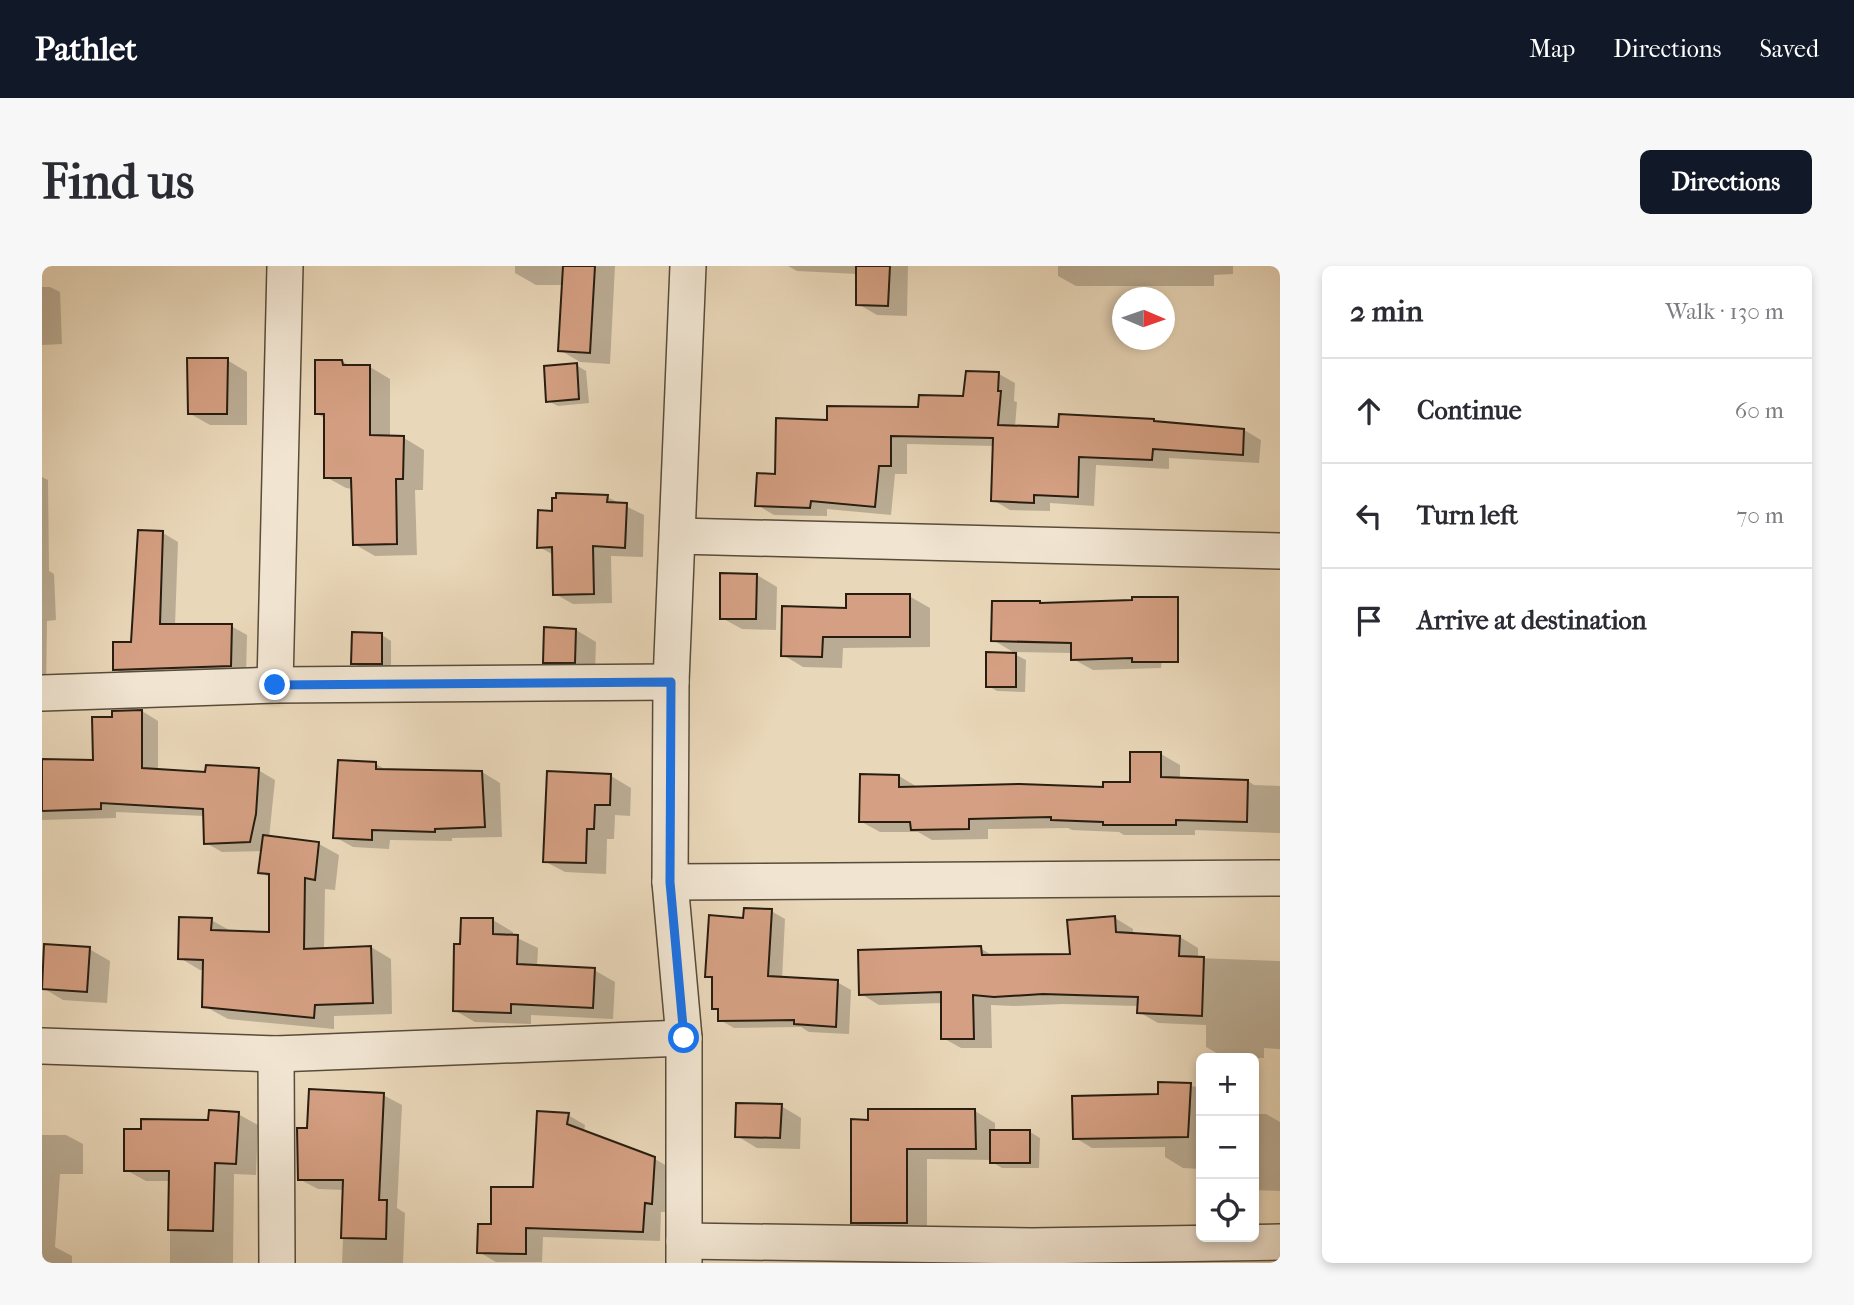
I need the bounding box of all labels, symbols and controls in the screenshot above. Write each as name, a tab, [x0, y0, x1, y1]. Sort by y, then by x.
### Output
text: Pathlet	[35, 30, 137, 69]
text: Map	[1529, 35, 1575, 63]
text: Directions	[1613, 35, 1721, 63]
text: Saved	[1759, 35, 1819, 63]
button: Directions	[1640, 150, 1812, 214]
text: Find us	[42, 153, 194, 211]
north arrow	[1112, 287, 1175, 350]
text: 2 min	[1350, 294, 1423, 329]
text: Walk · 130 m	[1665, 298, 1784, 325]
icon: ahead	[1350, 392, 1388, 430]
text: Continue	[1417, 395, 1522, 426]
text: 60 m	[1735, 397, 1784, 424]
icon: left	[1350, 497, 1388, 535]
text: Turn left	[1417, 500, 1518, 531]
text: 70 m	[1736, 502, 1784, 529]
icon: arrive	[1350, 602, 1388, 640]
text: Arrive at destination	[1417, 605, 1647, 636]
route end	[259, 669, 290, 700]
route start	[668, 1022, 699, 1053]
map controls	[1196, 1053, 1259, 1242]
button: +	[1196, 1053, 1259, 1116]
button: −	[1196, 1116, 1259, 1179]
button: locate	[1196, 1179, 1259, 1242]

